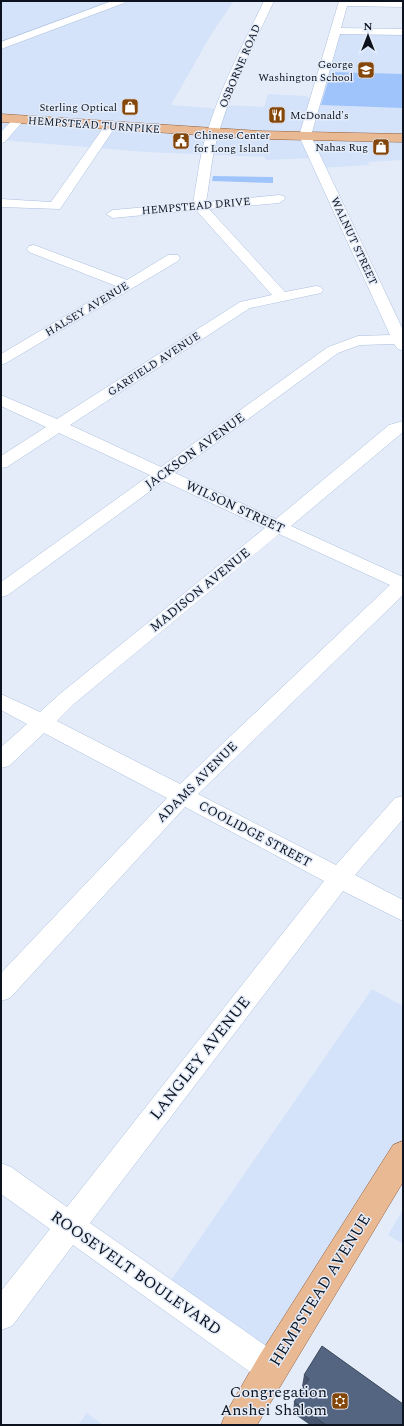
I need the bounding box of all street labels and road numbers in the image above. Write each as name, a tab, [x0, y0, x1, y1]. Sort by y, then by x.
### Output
street label: OSBORNE ROAD	[215, 22, 265, 110]
street label: HEMPSTEAD TURNPIKE	[27, 112, 161, 138]
street label: HEMPSTEAD DRIVE	[141, 193, 251, 219]
street label: WALNUT STREET	[326, 194, 382, 288]
street label: HALSEY AVENUE	[42, 277, 132, 341]
street label: GARFIELD AVENUE	[104, 328, 204, 400]
street label: JACKSON AVENUE	[141, 408, 249, 494]
street label: WILSON STREET	[182, 475, 288, 539]
street label: MADISON AVENUE	[145, 543, 255, 637]
street label: ADAMS AVENUE	[152, 737, 242, 827]
street label: COOLIDGE STREET	[195, 796, 315, 872]
street label: LANGLEY AVENUE	[144, 991, 256, 1125]
street label: ROOSEVELT BOULEVARD	[46, 1205, 226, 1341]
street label: HEMPSTEAD AVENUE	[263, 1209, 377, 1371]

